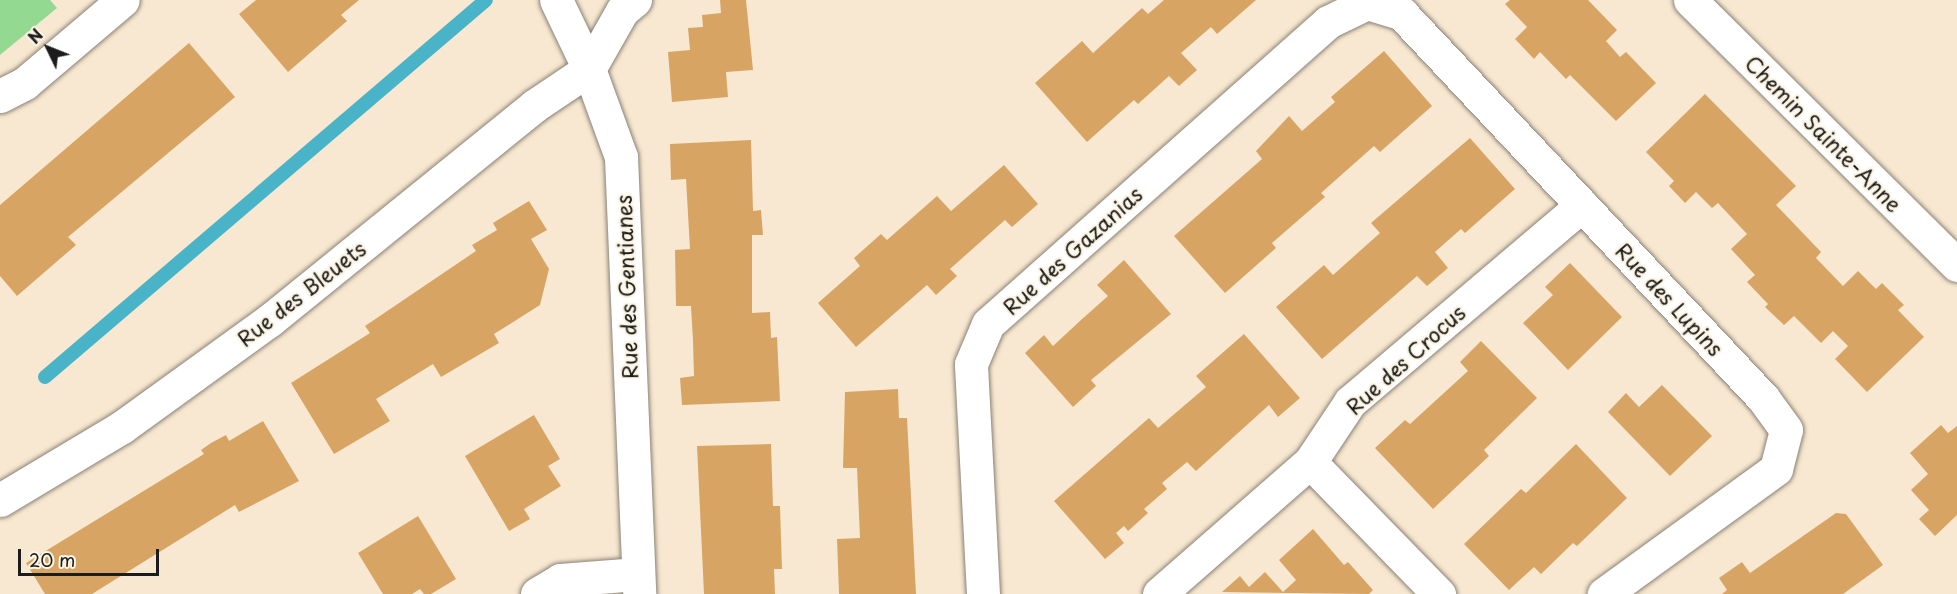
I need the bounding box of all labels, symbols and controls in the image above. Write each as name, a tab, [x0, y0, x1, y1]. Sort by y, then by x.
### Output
north arrow	[18, 18, 78, 78]
text: N	[22, 23, 48, 49]
street label: Chemin Sainte-Anne	[1741, 50, 1907, 216]
street label: Rue des Gazanias	[996, 180, 1148, 320]
street label: Rue des Gentianes	[610, 193, 642, 381]
street label: Rue des Bleuets	[230, 234, 372, 352]
street label: Rue des Lupins	[1610, 236, 1730, 362]
street label: Rue des Crocus	[1339, 298, 1471, 420]
scale bar	[21, 537, 162, 575]
text: 20 m	[29, 546, 75, 573]

